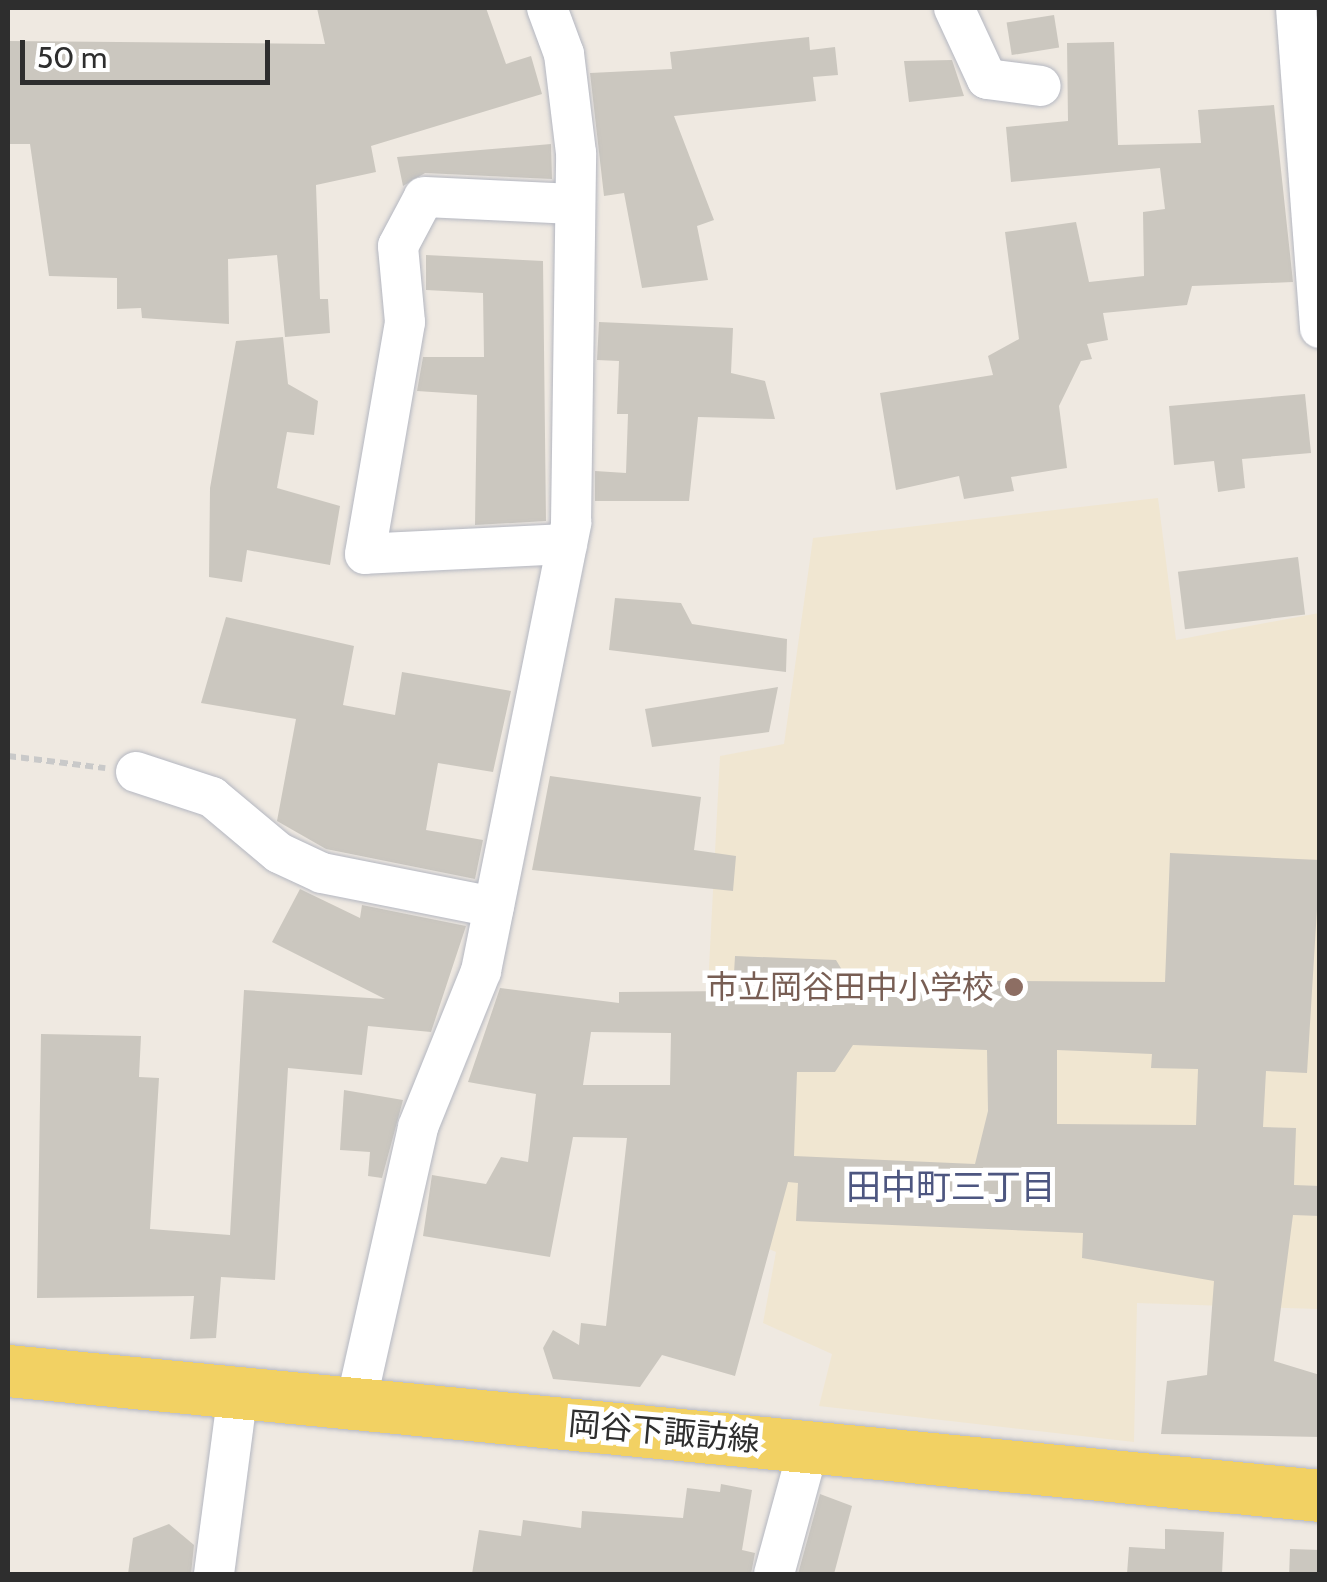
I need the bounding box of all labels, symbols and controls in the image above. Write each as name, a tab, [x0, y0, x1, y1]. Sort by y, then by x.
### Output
scale bar	[25, 20, 275, 82]
text: 50 m	[37, 39, 107, 76]
place label: 市立岡谷田中小学校	[706, 968, 994, 1006]
marker: 市立岡谷田中小学校	[1003, 976, 1025, 998]
district label: 田中町三丁目	[846, 1166, 1056, 1208]
street label: 岡谷下諏訪線	[567, 1405, 761, 1459]

